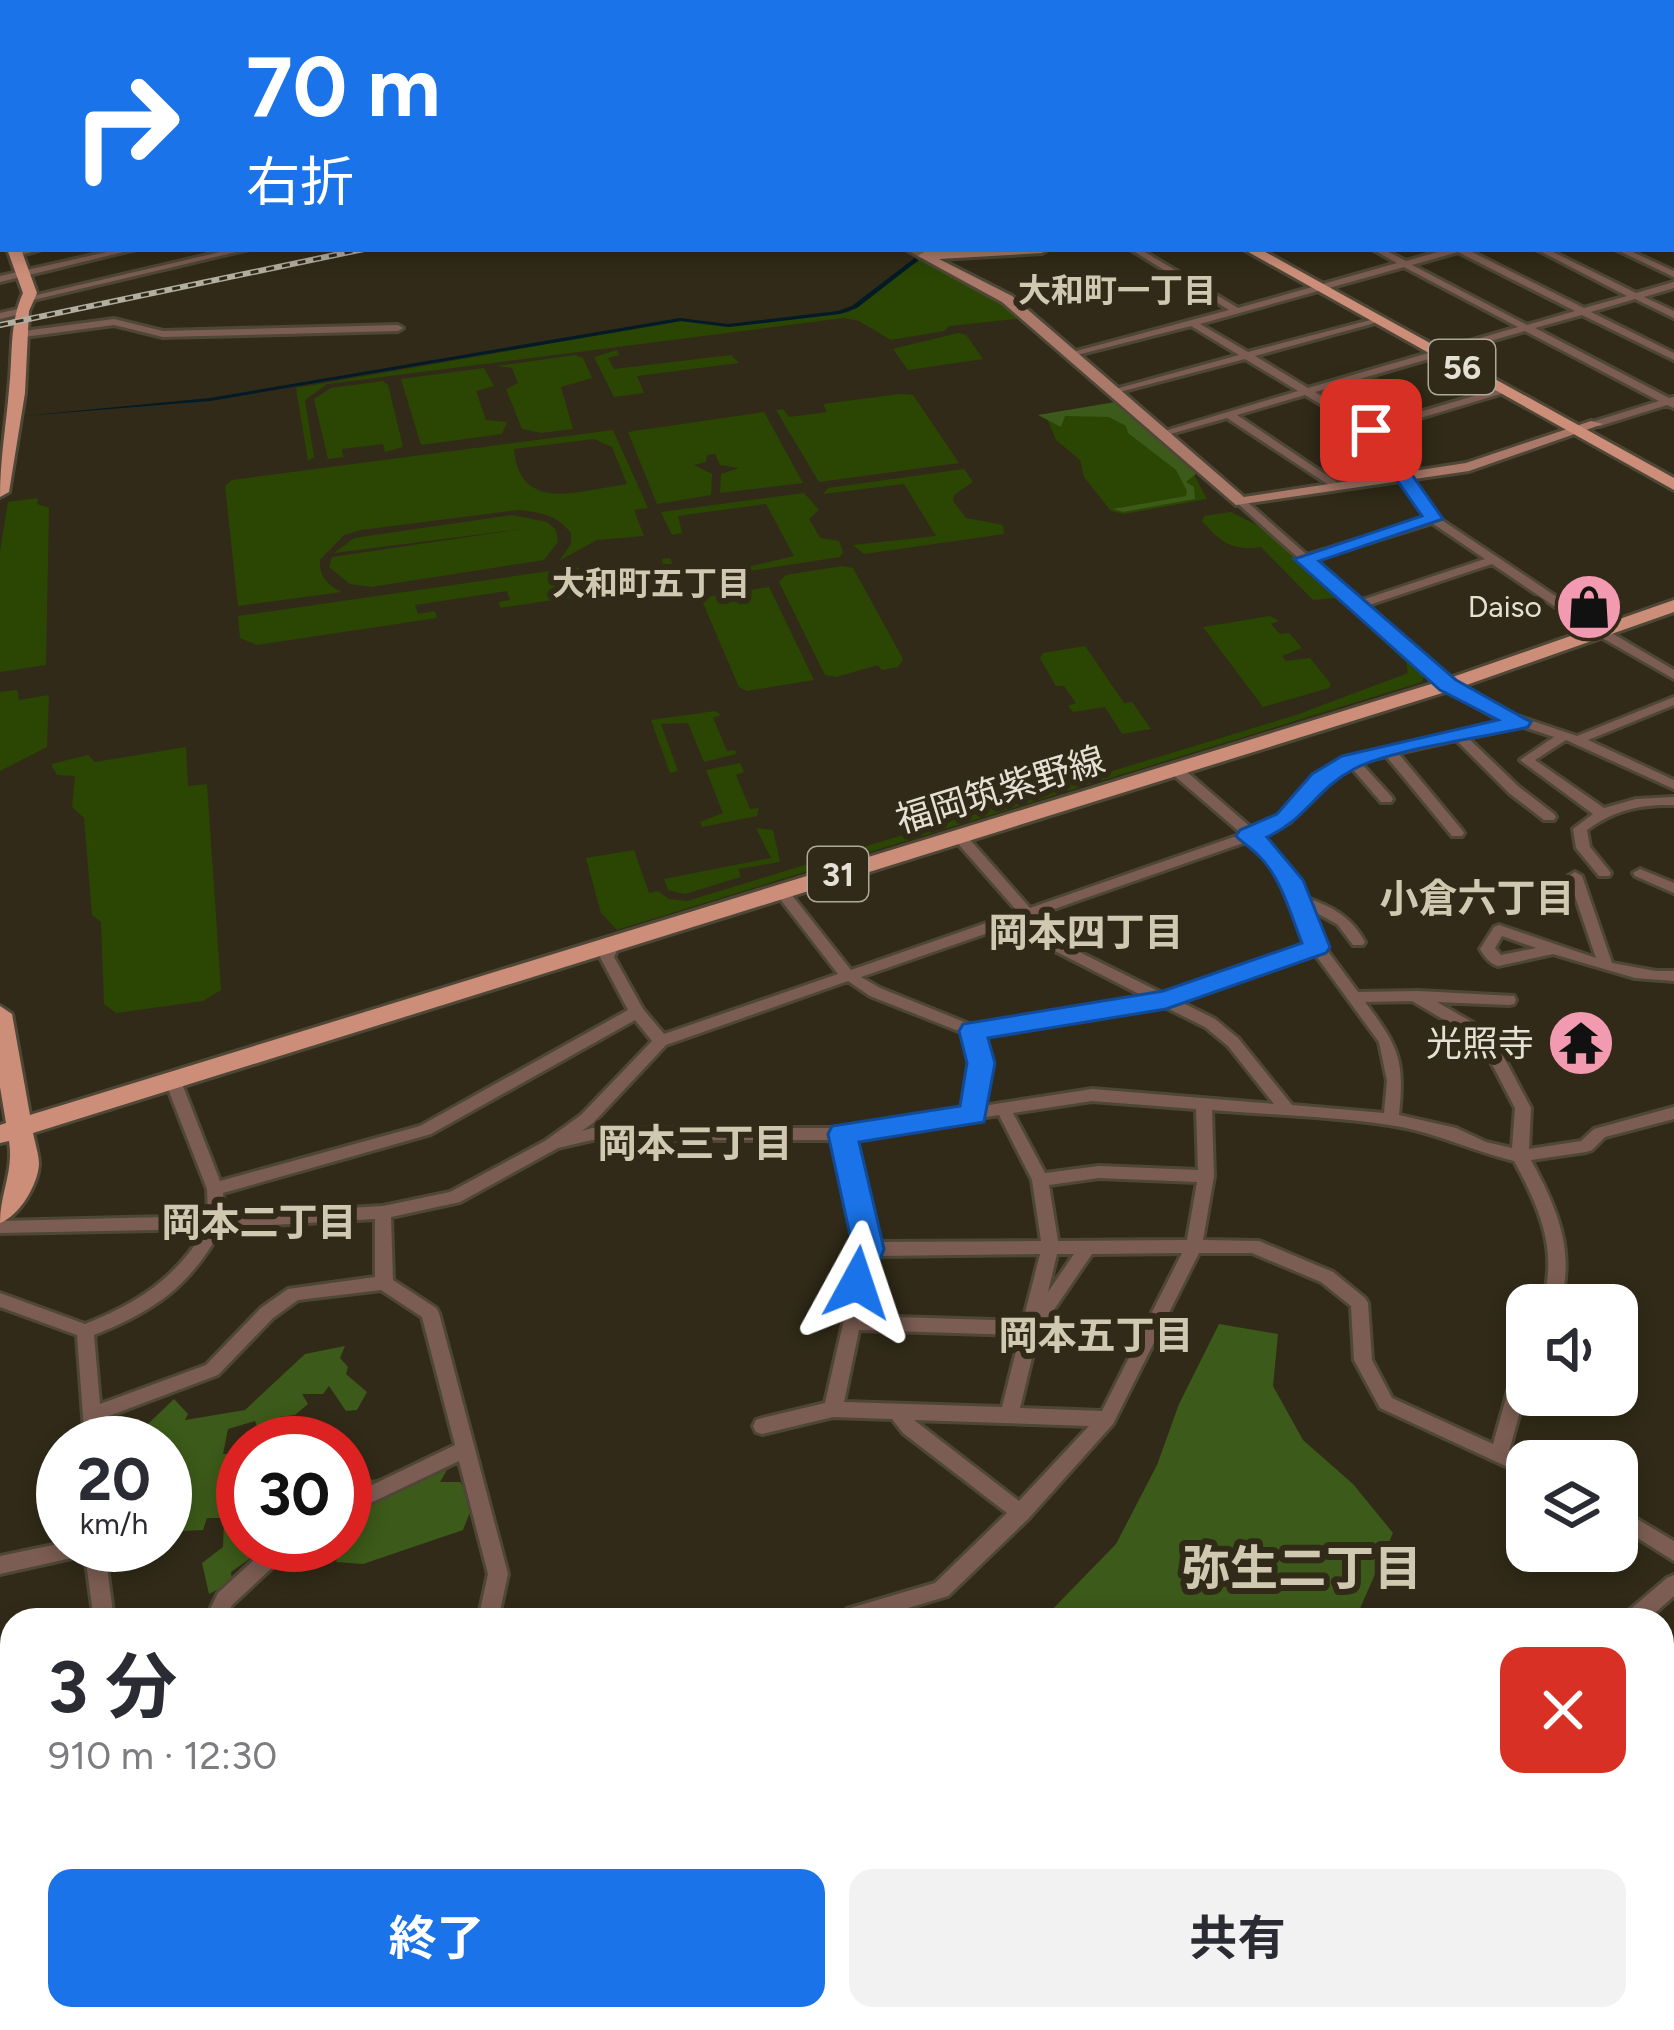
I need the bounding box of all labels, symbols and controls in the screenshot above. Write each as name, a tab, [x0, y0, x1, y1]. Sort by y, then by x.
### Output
text: 70 m	[246, 36, 440, 137]
icon: right	[48, 48, 204, 204]
text: 右折	[246, 150, 354, 215]
district label: 大和町一丁目	[1018, 271, 1216, 310]
road number: 56	[1429, 340, 1495, 394]
pin	[1320, 379, 1422, 481]
icon: arrive	[1338, 397, 1404, 463]
district label: 大和町五丁目	[552, 564, 750, 603]
shop icon: Daiso	[1554, 572, 1624, 642]
place label: Daiso	[1468, 588, 1542, 625]
street label: 福岡筑紫野線	[891, 737, 1110, 842]
road number: 31	[808, 847, 868, 901]
district label: 小倉六丁目	[1379, 875, 1575, 922]
district label: 岡本四丁目	[988, 909, 1184, 956]
temple icon: 光照寺	[1546, 1008, 1616, 1078]
place label: 光照寺	[1426, 1022, 1534, 1065]
district label: 岡本三丁目	[597, 1120, 793, 1167]
district label: 岡本二丁目	[161, 1199, 357, 1246]
position arrow	[794, 1220, 920, 1346]
map controls	[1506, 1284, 1638, 1572]
button: sound	[1506, 1284, 1638, 1416]
district label: 岡本五丁目	[998, 1312, 1194, 1359]
speed limit sign: 30	[216, 1416, 372, 1572]
button: layers	[1506, 1440, 1638, 1572]
text: 20	[77, 1443, 151, 1515]
text: km/h	[80, 1505, 148, 1542]
district label: 弥生二丁目	[1182, 1539, 1422, 1597]
text: 3 分	[48, 1644, 177, 1730]
button: close	[1500, 1647, 1626, 1773]
text: 910 m · 12:30	[48, 1732, 277, 1779]
button: 終了	[48, 1869, 825, 2007]
button: 共有	[849, 1869, 1626, 2007]

